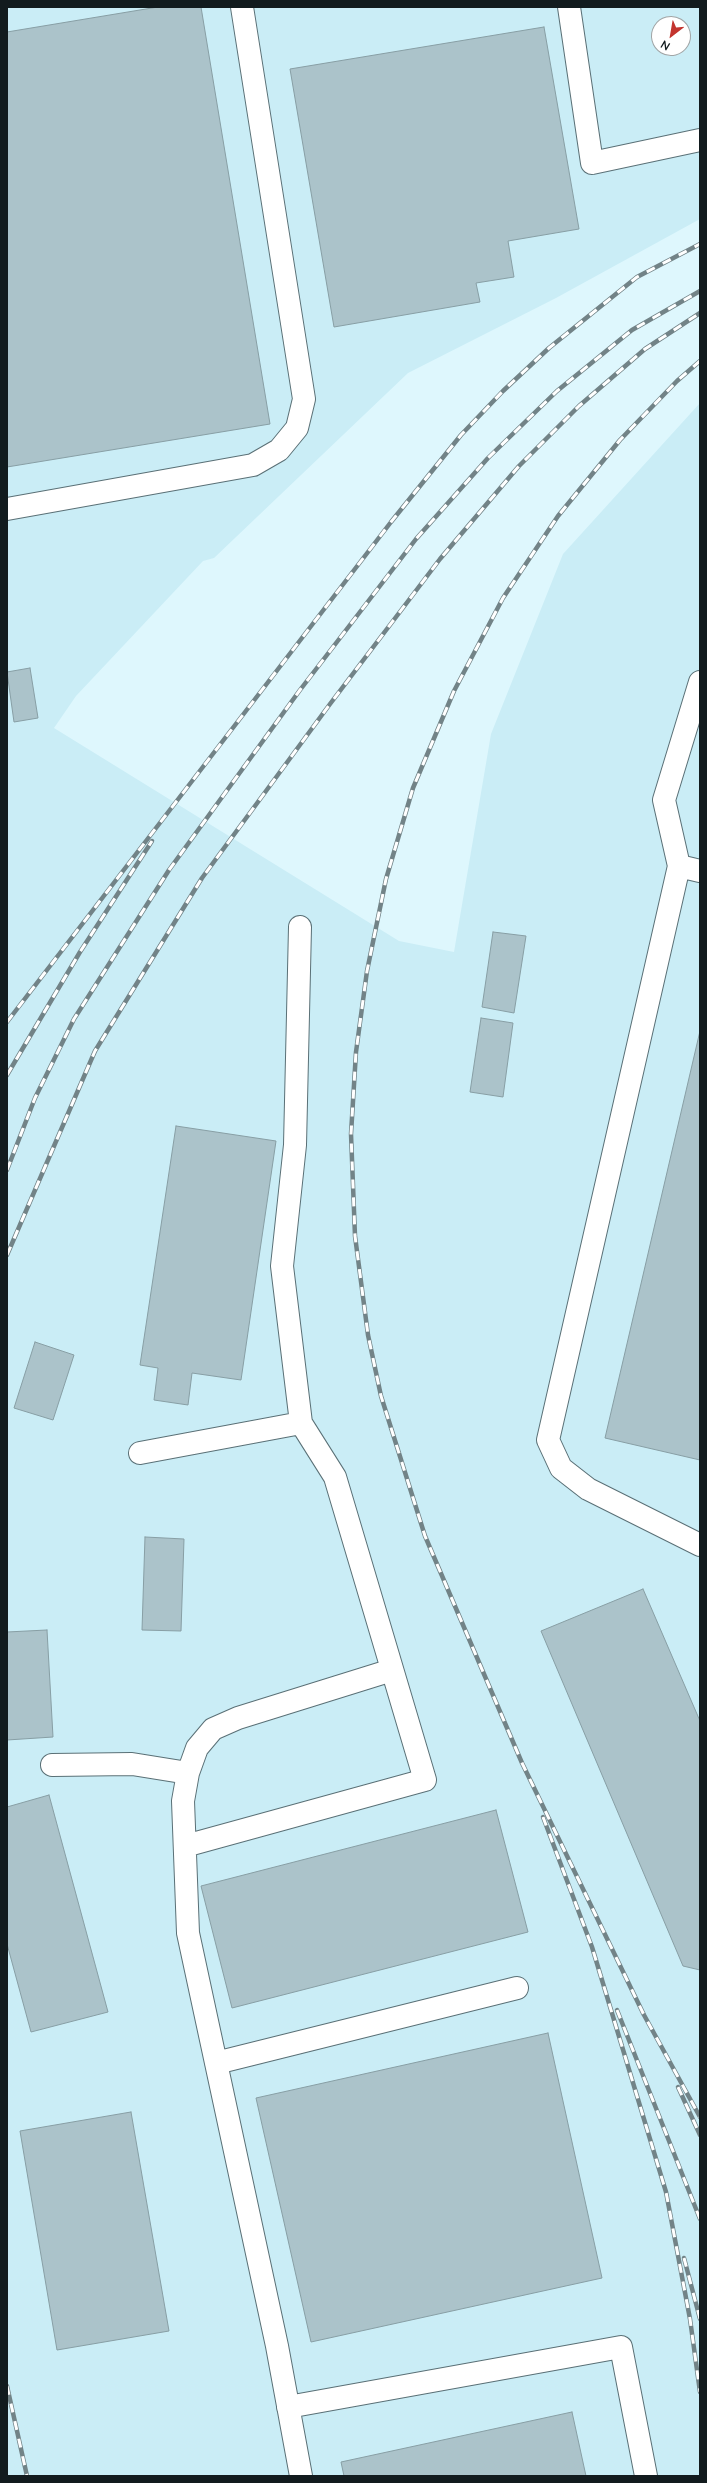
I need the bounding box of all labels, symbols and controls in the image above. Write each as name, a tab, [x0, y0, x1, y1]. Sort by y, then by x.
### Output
north arrow	[651, 16, 691, 56]
text: N	[658, 38, 672, 54]

